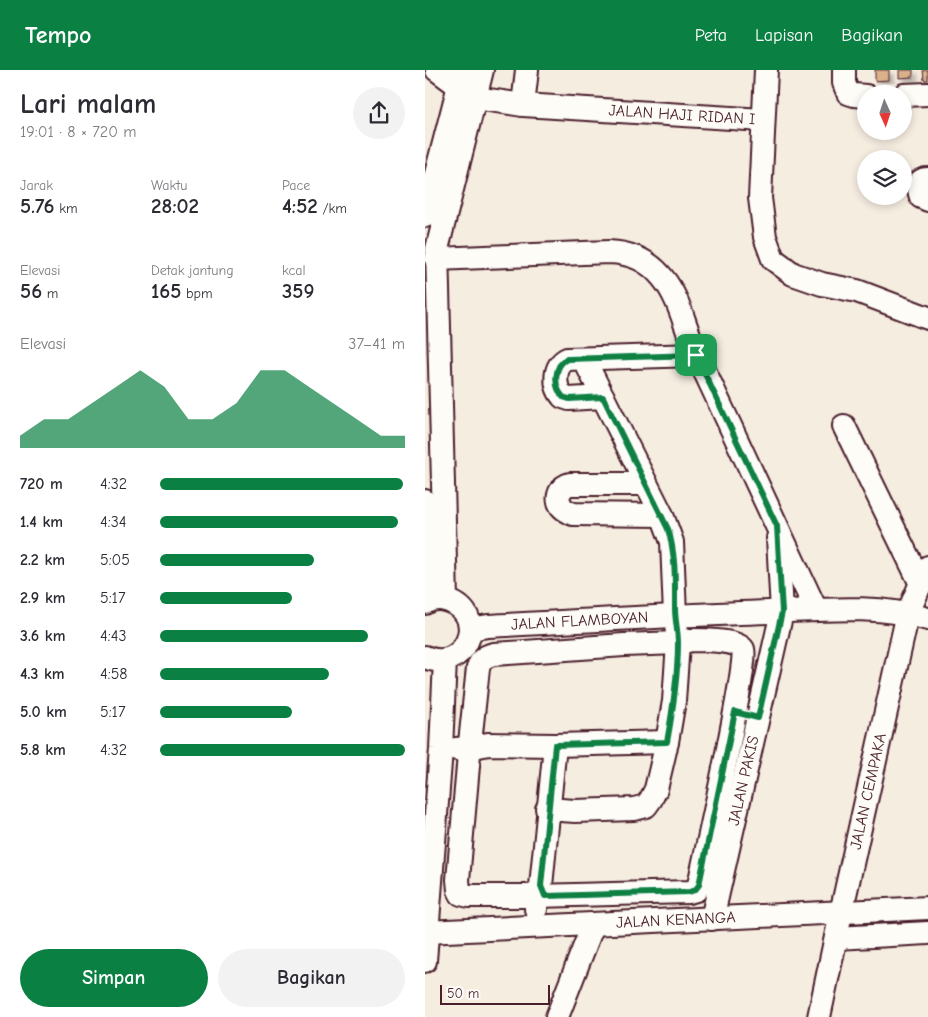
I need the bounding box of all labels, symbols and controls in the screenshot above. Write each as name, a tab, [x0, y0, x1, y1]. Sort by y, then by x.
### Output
text: Tempo	[25, 21, 91, 49]
text: Peta	[695, 25, 727, 46]
text: Lapisan	[755, 25, 813, 46]
text: Bagikan	[841, 25, 903, 46]
north arrow	[857, 85, 913, 140]
map controls	[857, 85, 912, 205]
button: share	[353, 87, 405, 139]
text: Lari malam	[20, 88, 156, 120]
street label: JALAN HAJI RIDAN I	[608, 101, 756, 129]
text: 19:01 · 8 × 720 m	[20, 123, 137, 141]
button: layers	[857, 150, 912, 205]
text: Jarak	[20, 177, 53, 194]
text: Waktu	[151, 177, 187, 194]
text: Pace	[282, 177, 310, 194]
text: 5.76	[20, 194, 55, 218]
text: 28:02	[151, 194, 199, 218]
text: 4:52	[282, 194, 318, 218]
text: km	[55, 200, 78, 217]
text: /km	[318, 200, 347, 217]
text: Elevasi	[20, 262, 60, 279]
text: Detak jantung	[151, 262, 234, 279]
text: kcal	[282, 262, 306, 279]
text: 56	[20, 279, 42, 303]
text: 165	[151, 279, 181, 303]
text: 359	[282, 279, 315, 303]
text: m	[42, 285, 58, 302]
text: bpm	[181, 285, 213, 302]
pin	[675, 334, 717, 376]
text: Elevasi	[20, 335, 66, 353]
text: 37–41 m	[348, 335, 405, 353]
icon: arrive	[682, 341, 710, 369]
text: 720 m	[20, 475, 63, 493]
text: 4:32	[100, 475, 127, 493]
text: 1.4 km	[20, 513, 63, 531]
text: 4:34	[100, 513, 126, 531]
text: 2.2 km	[20, 551, 65, 569]
text: 5:05	[100, 551, 130, 569]
text: 2.9 km	[20, 589, 65, 607]
text: 5:17	[100, 589, 125, 607]
street label: JALAN FLAMBOYAN	[511, 608, 649, 634]
text: 3.6 km	[20, 627, 65, 645]
text: 4:43	[100, 627, 126, 645]
text: 4.3 km	[20, 665, 65, 683]
text: 4:58	[100, 665, 128, 683]
text: 5.0 km	[20, 703, 67, 721]
text: 5:17	[100, 703, 125, 721]
street label: JALAN CEMPAKA	[846, 731, 890, 851]
street label: JALAN PAKIS	[725, 734, 763, 827]
text: 5.8 km	[20, 741, 66, 759]
text: 4:32	[100, 741, 127, 759]
street label: JALAN KENANGA	[616, 908, 736, 932]
button: Simpan	[20, 949, 208, 1007]
button: Bagikan	[218, 949, 405, 1007]
scale bar	[440, 982, 550, 1005]
text: 50 m	[447, 985, 479, 1002]

